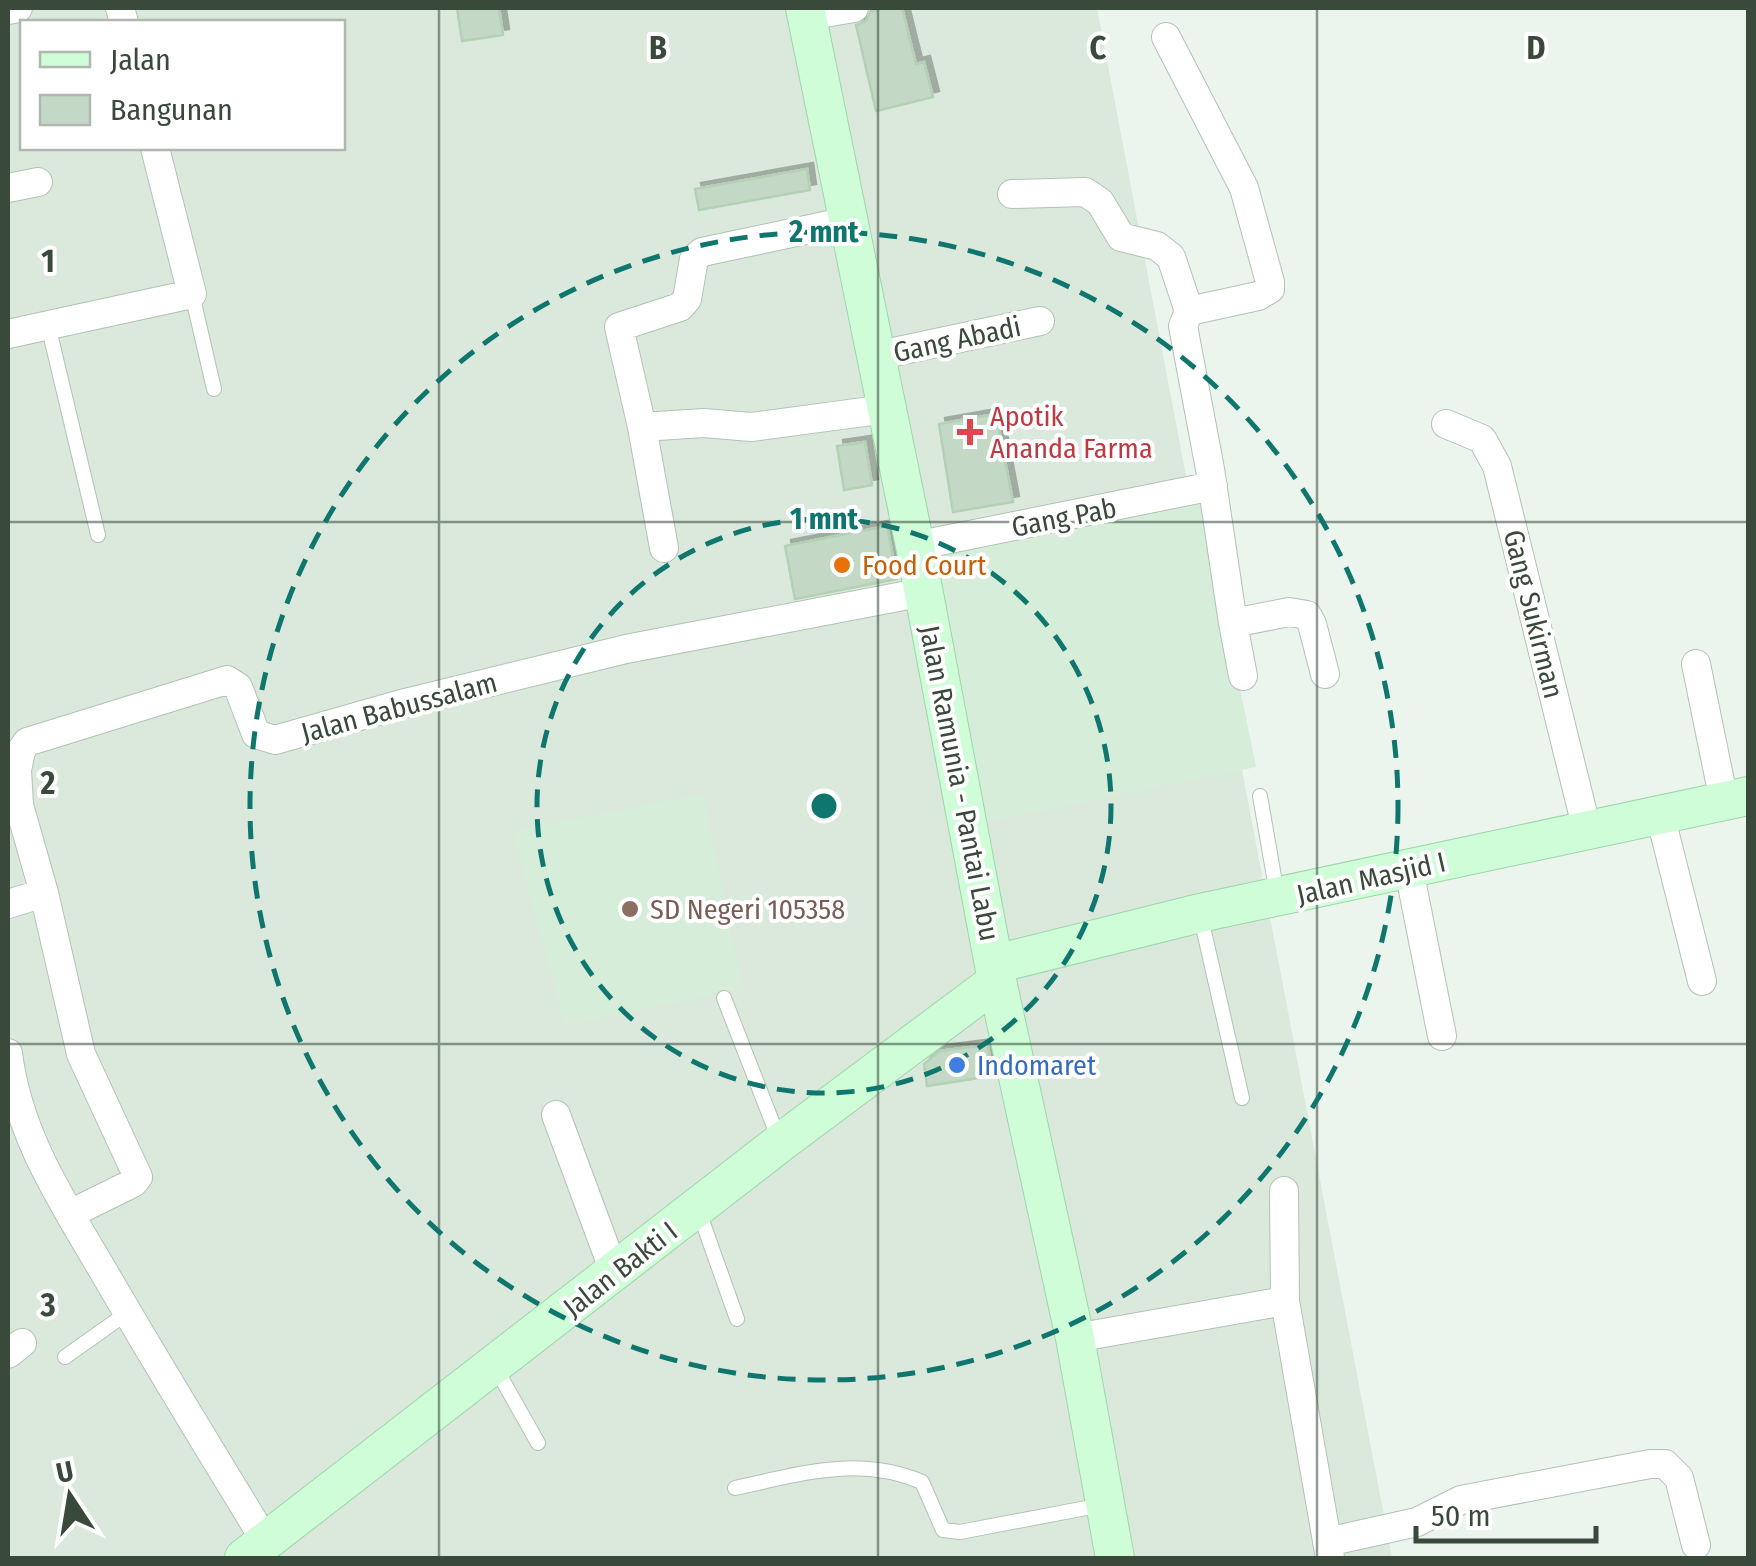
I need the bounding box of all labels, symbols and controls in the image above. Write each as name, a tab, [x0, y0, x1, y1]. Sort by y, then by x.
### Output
legend	[20, 20, 345, 150]
text: B	[649, 29, 667, 67]
text: C	[1090, 29, 1107, 67]
text: D	[1526, 29, 1546, 67]
text: Jalan	[110, 42, 171, 78]
text: Bangunan	[110, 92, 233, 128]
text: 2 mnt	[788, 214, 859, 250]
text: 1	[41, 242, 55, 280]
street label: Gang Abadi	[890, 310, 1024, 369]
place label: Apotik Ananda Farma	[990, 400, 1153, 465]
marker: Apotik Ananda Farma	[959, 421, 981, 443]
street label: Gang Pab	[1009, 491, 1119, 544]
text: 1 mnt	[790, 501, 858, 537]
street label: Gang Sukirman	[1497, 526, 1570, 702]
place label: Food Court	[862, 549, 987, 582]
marker: Food Court	[831, 554, 853, 576]
street label: Jalan Ramunia - Pantai Labu	[913, 623, 1006, 944]
street label: Jalan Babussalam	[298, 665, 501, 749]
text: 2	[40, 764, 56, 802]
centre of rings	[806, 788, 842, 824]
street label: Jalan Masjid I	[1293, 845, 1449, 912]
place label: SD Negeri 105358	[650, 893, 845, 926]
marker: SD Negeri 105358	[619, 898, 641, 920]
place label: Indomaret	[977, 1049, 1097, 1082]
marker: Indomaret	[946, 1054, 968, 1076]
street label: Jalan Bakti I	[557, 1215, 684, 1324]
text: 3	[39, 1286, 56, 1324]
north arrow	[20, 1446, 120, 1546]
text: U	[53, 1454, 76, 1490]
scale bar	[1416, 1481, 1596, 1543]
text: 50 m	[1431, 1498, 1491, 1534]

